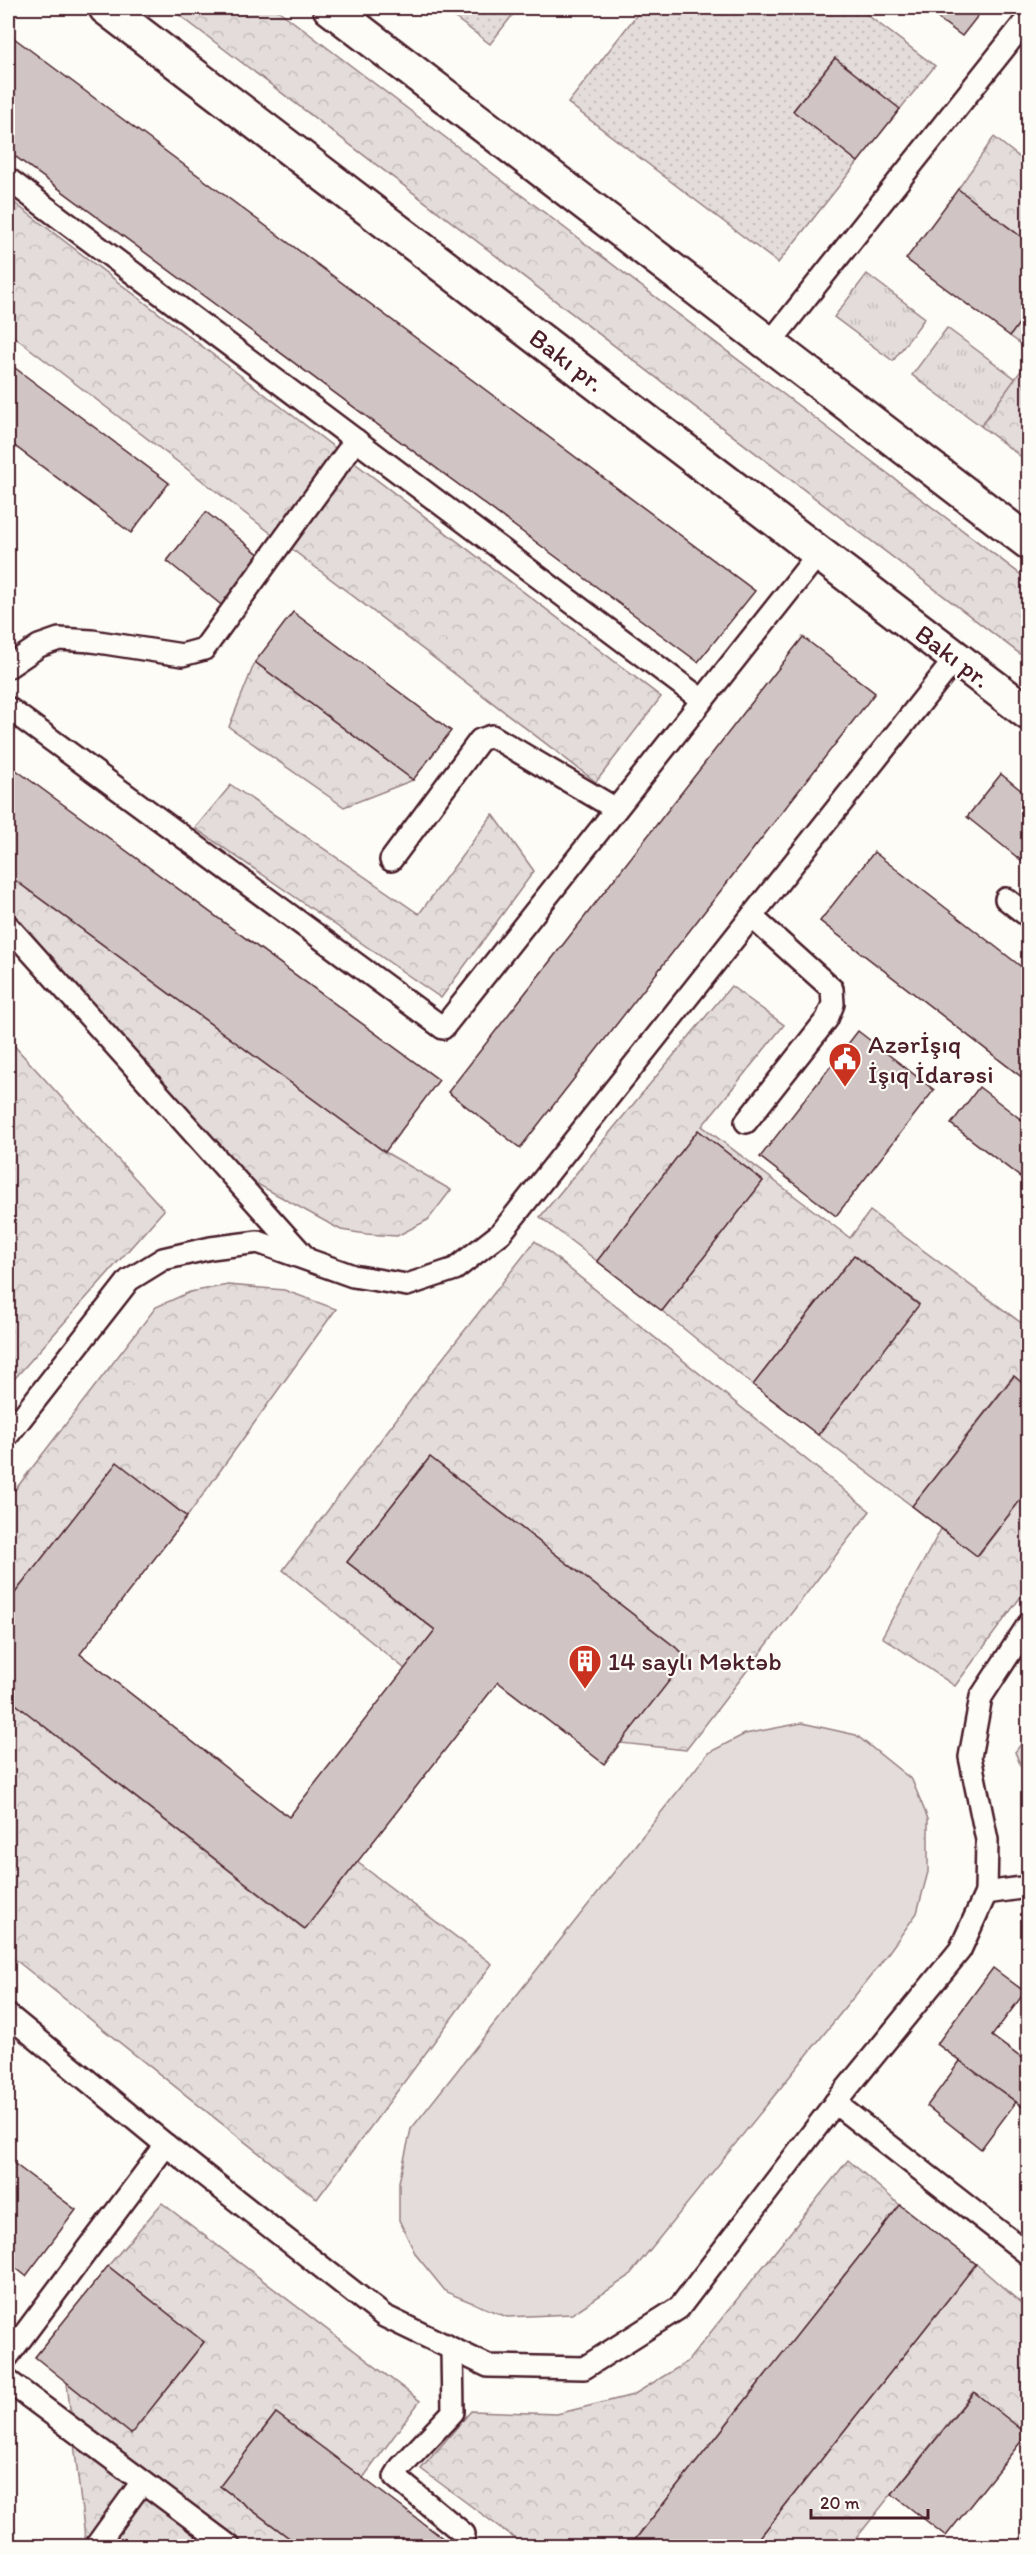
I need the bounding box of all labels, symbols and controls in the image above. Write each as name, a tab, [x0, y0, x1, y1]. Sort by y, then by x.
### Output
street label: Bakı pr.	[523, 321, 611, 399]
street label: Bakı pr.	[909, 617, 997, 695]
place label: Azərİşıq İşıq İdarəsi	[868, 1028, 994, 1090]
public building icon: Azərİşıq İşıq İdarəsi	[827, 1041, 863, 1088]
building icon: 14 saylı Məktəb	[567, 1643, 603, 1690]
place label: 14 saylı Məktəb	[608, 1645, 782, 1677]
scale bar	[811, 2482, 928, 2520]
text: 20 m	[820, 2492, 860, 2514]

